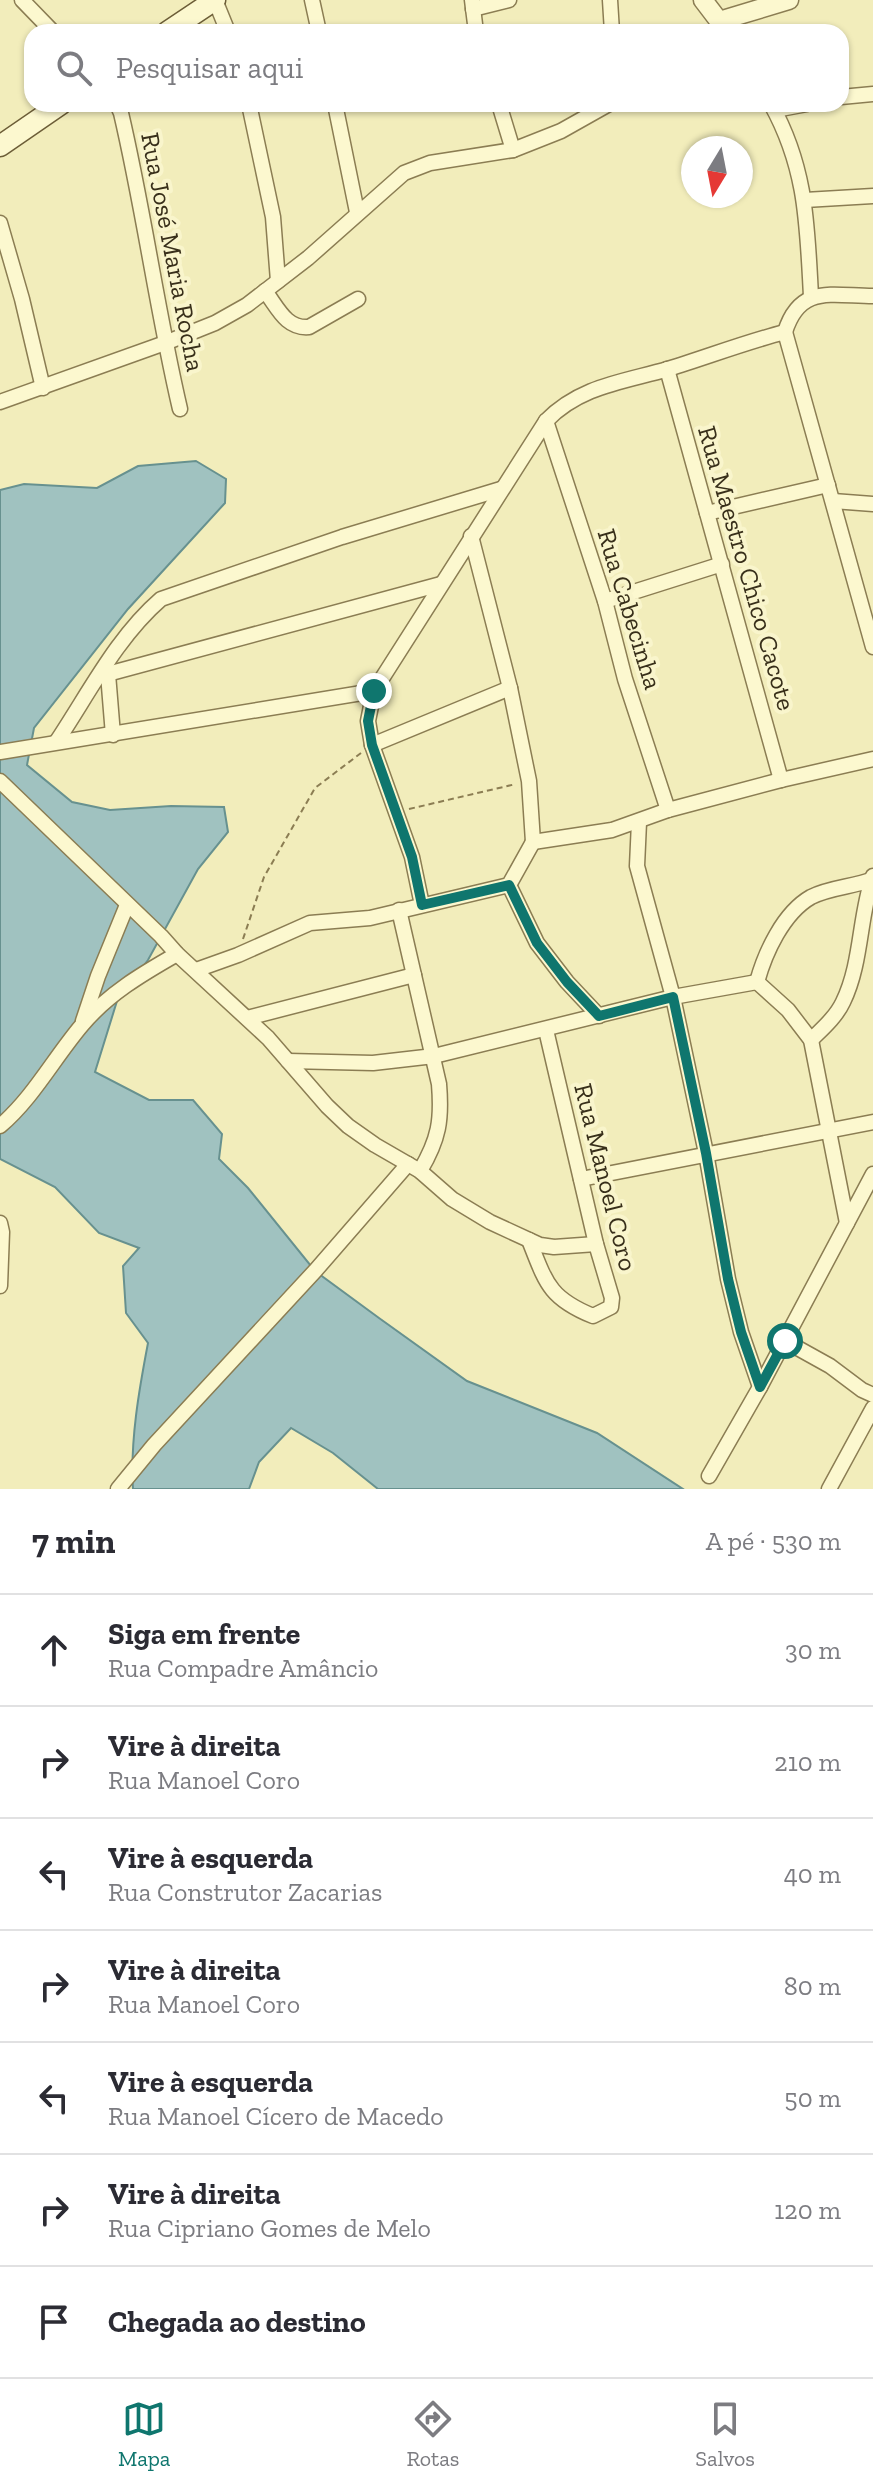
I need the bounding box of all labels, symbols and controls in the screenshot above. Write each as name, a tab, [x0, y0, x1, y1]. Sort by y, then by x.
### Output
search box	[24, 24, 849, 112]
icon: search	[52, 46, 96, 90]
text: Pesquisar aqui	[116, 50, 303, 86]
street label: Rua José Maria Rocha	[134, 130, 212, 375]
north arrow	[681, 136, 753, 208]
street label: Rua Maestro Chico Cacote	[691, 422, 803, 714]
street label: Rua Cabecinha	[590, 525, 670, 693]
route end	[356, 673, 392, 709]
street label: Rua Manoel Coro	[567, 1080, 645, 1274]
route start	[767, 1323, 803, 1359]
text: 7 min	[32, 1521, 115, 1562]
text: A pé · 530 m	[706, 1525, 841, 1557]
text: Siga em frente	[108, 1616, 300, 1652]
icon: ahead	[32, 1628, 76, 1672]
text: 30 m	[785, 1634, 841, 1666]
text: Rua Compadre Amâncio	[108, 1652, 378, 1684]
text: Vire à direita	[108, 1728, 281, 1764]
icon: right	[32, 1740, 76, 1784]
text: 210 m	[774, 1746, 841, 1778]
text: Rua Manoel Coro	[108, 1764, 300, 1796]
text: Vire à esquerda	[108, 1840, 313, 1876]
icon: left	[32, 1852, 76, 1896]
text: 40 m	[784, 1858, 841, 1890]
text: Rua Construtor Zacarias	[108, 1876, 382, 1908]
text: Vire à direita	[108, 1952, 281, 1988]
icon: right	[32, 1964, 76, 2008]
text: 80 m	[784, 1970, 841, 2002]
text: Rua Manoel Coro	[108, 1988, 300, 2020]
text: Vire à esquerda	[108, 2064, 313, 2100]
icon: left	[32, 2076, 76, 2120]
text: 50 m	[784, 2082, 841, 2114]
text: Rua Manoel Cícero de Macedo	[108, 2100, 444, 2132]
text: Vire à direita	[108, 2176, 281, 2212]
icon: right	[32, 2188, 76, 2232]
text: 120 m	[774, 2194, 841, 2226]
text: Rua Cipriano Gomes de Melo	[108, 2212, 431, 2244]
icon: arrive	[32, 2300, 76, 2344]
text: Chegada ao destino	[108, 2304, 366, 2340]
tab: Mapa	[118, 2397, 171, 2472]
tab: Rotas	[406, 2397, 459, 2472]
tab: Salvos	[695, 2397, 755, 2472]

